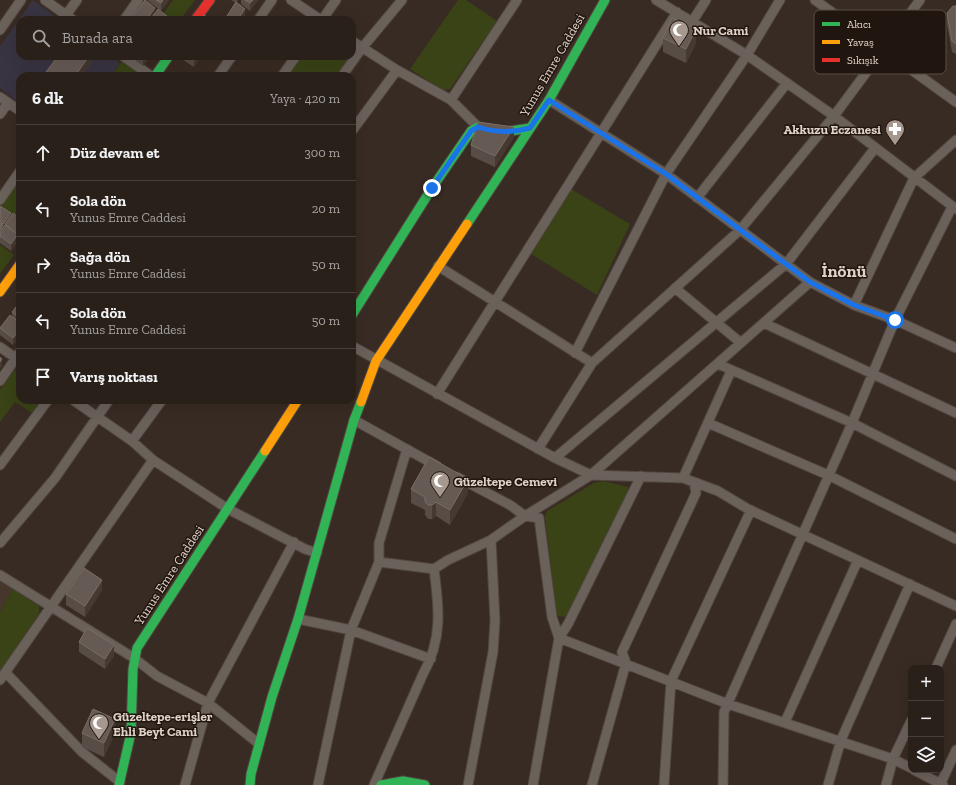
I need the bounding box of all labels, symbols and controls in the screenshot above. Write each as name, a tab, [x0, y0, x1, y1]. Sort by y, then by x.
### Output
legend	[814, 10, 946, 74]
street label: Yunus Emre Caddesi	[516, 11, 588, 120]
search box	[16, 16, 356, 60]
text: Akıcı	[847, 18, 871, 31]
mosque icon: Nur Cami	[668, 19, 690, 47]
place label: Nur Cami	[693, 23, 749, 38]
icon: search	[30, 27, 52, 49]
text: Burada ara	[62, 29, 133, 47]
text: Yavaş	[846, 36, 874, 49]
text: Sıkışık	[847, 54, 879, 67]
text: 6 dk	[32, 88, 63, 108]
text: Yaya · 420 m	[270, 91, 340, 106]
pharmacy icon: Akkuzu Eczanesi	[884, 118, 906, 146]
place label: Akkuzu Eczanesi	[783, 122, 881, 137]
icon: ahead	[32, 142, 54, 164]
text: Düz devam et	[70, 144, 159, 162]
text: 300 m	[304, 145, 340, 160]
route end	[423, 179, 441, 197]
text: Sola dön	[70, 192, 126, 210]
icon: left	[32, 198, 54, 220]
text: 20 m	[312, 201, 340, 216]
text: Yunus Emre Caddesi	[70, 210, 186, 225]
text: Sağa dön	[70, 248, 130, 266]
icon: right	[32, 254, 54, 276]
text: 50 m	[312, 257, 340, 272]
district label: İnönü	[822, 261, 866, 281]
text: Yunus Emre Caddesi	[70, 266, 186, 281]
text: Sola dön	[70, 304, 126, 322]
icon: left	[32, 310, 54, 332]
route start	[886, 311, 904, 329]
text: 50 m	[312, 313, 340, 328]
text: Yunus Emre Caddesi	[70, 322, 186, 337]
icon: arrive	[32, 366, 54, 388]
text: Varış noktası	[70, 368, 158, 386]
mosque icon: Güzeltepe Cemevi	[429, 470, 451, 498]
place label: Güzeltepe Cemevi	[454, 474, 557, 489]
street label: Yunus Emre Caddesi	[131, 522, 207, 628]
map controls	[908, 665, 944, 773]
button: +	[908, 665, 944, 701]
button: −	[908, 701, 944, 737]
place label: Güzeltepe-erişler Ehli Beyt Cami	[113, 709, 213, 739]
mosque icon: Güzeltepe-erişler Ehli Beyt Cami	[88, 712, 110, 740]
button: layers	[908, 737, 944, 773]

